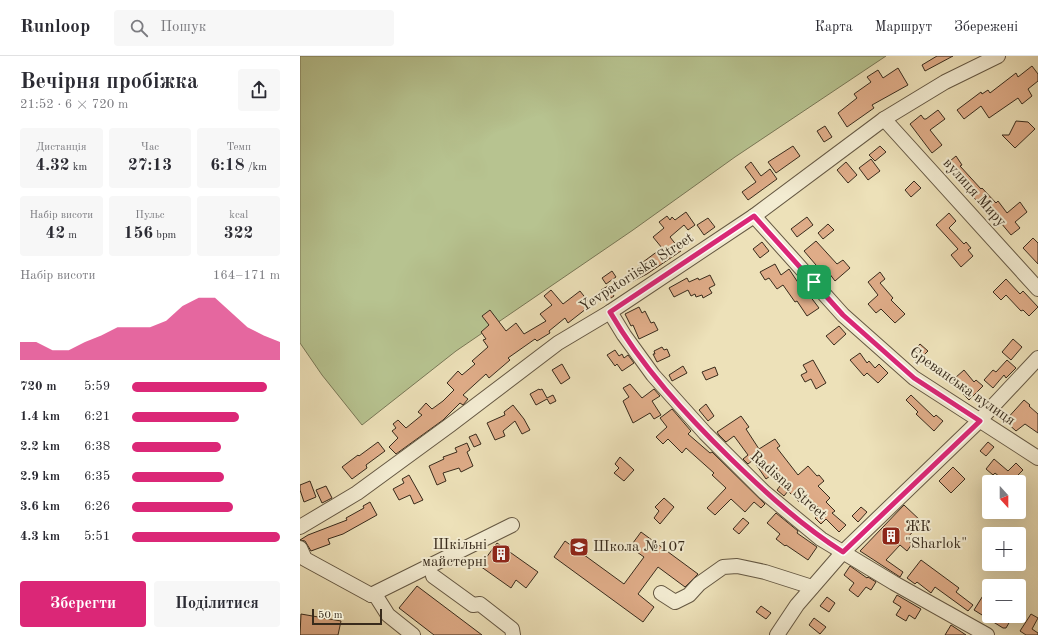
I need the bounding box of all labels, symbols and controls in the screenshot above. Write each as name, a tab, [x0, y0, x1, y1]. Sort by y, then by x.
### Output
search box	[114, 10, 394, 46]
icon: search	[128, 17, 150, 39]
text: Runloop	[20, 18, 90, 37]
text: Пошук	[160, 20, 206, 35]
text: Карта	[815, 20, 853, 34]
text: Маршрут	[875, 20, 932, 34]
text: Збережені	[954, 20, 1018, 34]
button: share	[238, 69, 280, 111]
text: Вечірня пробіжка	[20, 71, 198, 93]
text: 21:52 · 6 × 720 m	[20, 98, 128, 111]
text: Дистанція	[36, 142, 86, 153]
text: Час	[141, 142, 159, 153]
text: Темп	[226, 142, 251, 153]
street label: вулиця Миру	[940, 156, 1008, 230]
text: 4.32	[35, 157, 70, 174]
text: 27:13	[128, 157, 172, 174]
text: 6:18	[210, 157, 245, 174]
text: km	[70, 162, 87, 173]
text: /km	[245, 162, 267, 173]
text: Набір висоти	[29, 210, 93, 221]
text: Пульс	[135, 210, 165, 221]
text: kcal	[229, 210, 248, 221]
text: 42	[46, 225, 65, 242]
text: 156	[124, 225, 153, 242]
text: 322	[224, 225, 253, 242]
text: m	[65, 230, 77, 241]
text: bpm	[153, 230, 176, 241]
street label: Yevpatoriiska Street	[577, 231, 697, 315]
pin	[797, 265, 831, 299]
text: Набір висоти	[20, 269, 95, 282]
text: 164–171 m	[213, 269, 280, 282]
icon: arrive	[803, 271, 825, 293]
street label: Єреванська вулиця	[907, 345, 1018, 429]
text: 720 m	[20, 380, 57, 393]
text: 5:59	[84, 380, 110, 393]
text: 1.4 km	[20, 410, 60, 423]
text: 6:21	[84, 410, 110, 423]
text: 2.2 km	[20, 440, 60, 453]
text: 6:38	[84, 440, 110, 453]
street label: Radisna Street	[747, 449, 829, 523]
text: 2.9 km	[20, 470, 60, 483]
text: 6:35	[84, 470, 110, 483]
north arrow	[982, 475, 1026, 519]
map controls	[982, 475, 1026, 623]
text: 3.6 km	[20, 500, 60, 513]
text: 6:26	[84, 500, 110, 513]
place label: ЖК "Sharlok"	[905, 520, 967, 552]
building icon: ЖК "Sharlok"	[880, 525, 902, 547]
button: +	[982, 527, 1026, 571]
text: 4.3 km	[20, 530, 60, 543]
text: 5:51	[84, 530, 110, 543]
school or university icon: Школа №107	[568, 536, 590, 558]
place label: Шкільні майстерні	[422, 538, 487, 570]
place label: Школа №107	[593, 540, 686, 555]
building icon: Шкільні майстерні	[490, 543, 512, 565]
button: −	[982, 579, 1026, 623]
button: Зберегти	[20, 581, 146, 627]
button: Поділитися	[154, 581, 280, 627]
scale bar	[312, 607, 382, 626]
text: 50 m	[318, 610, 343, 621]

